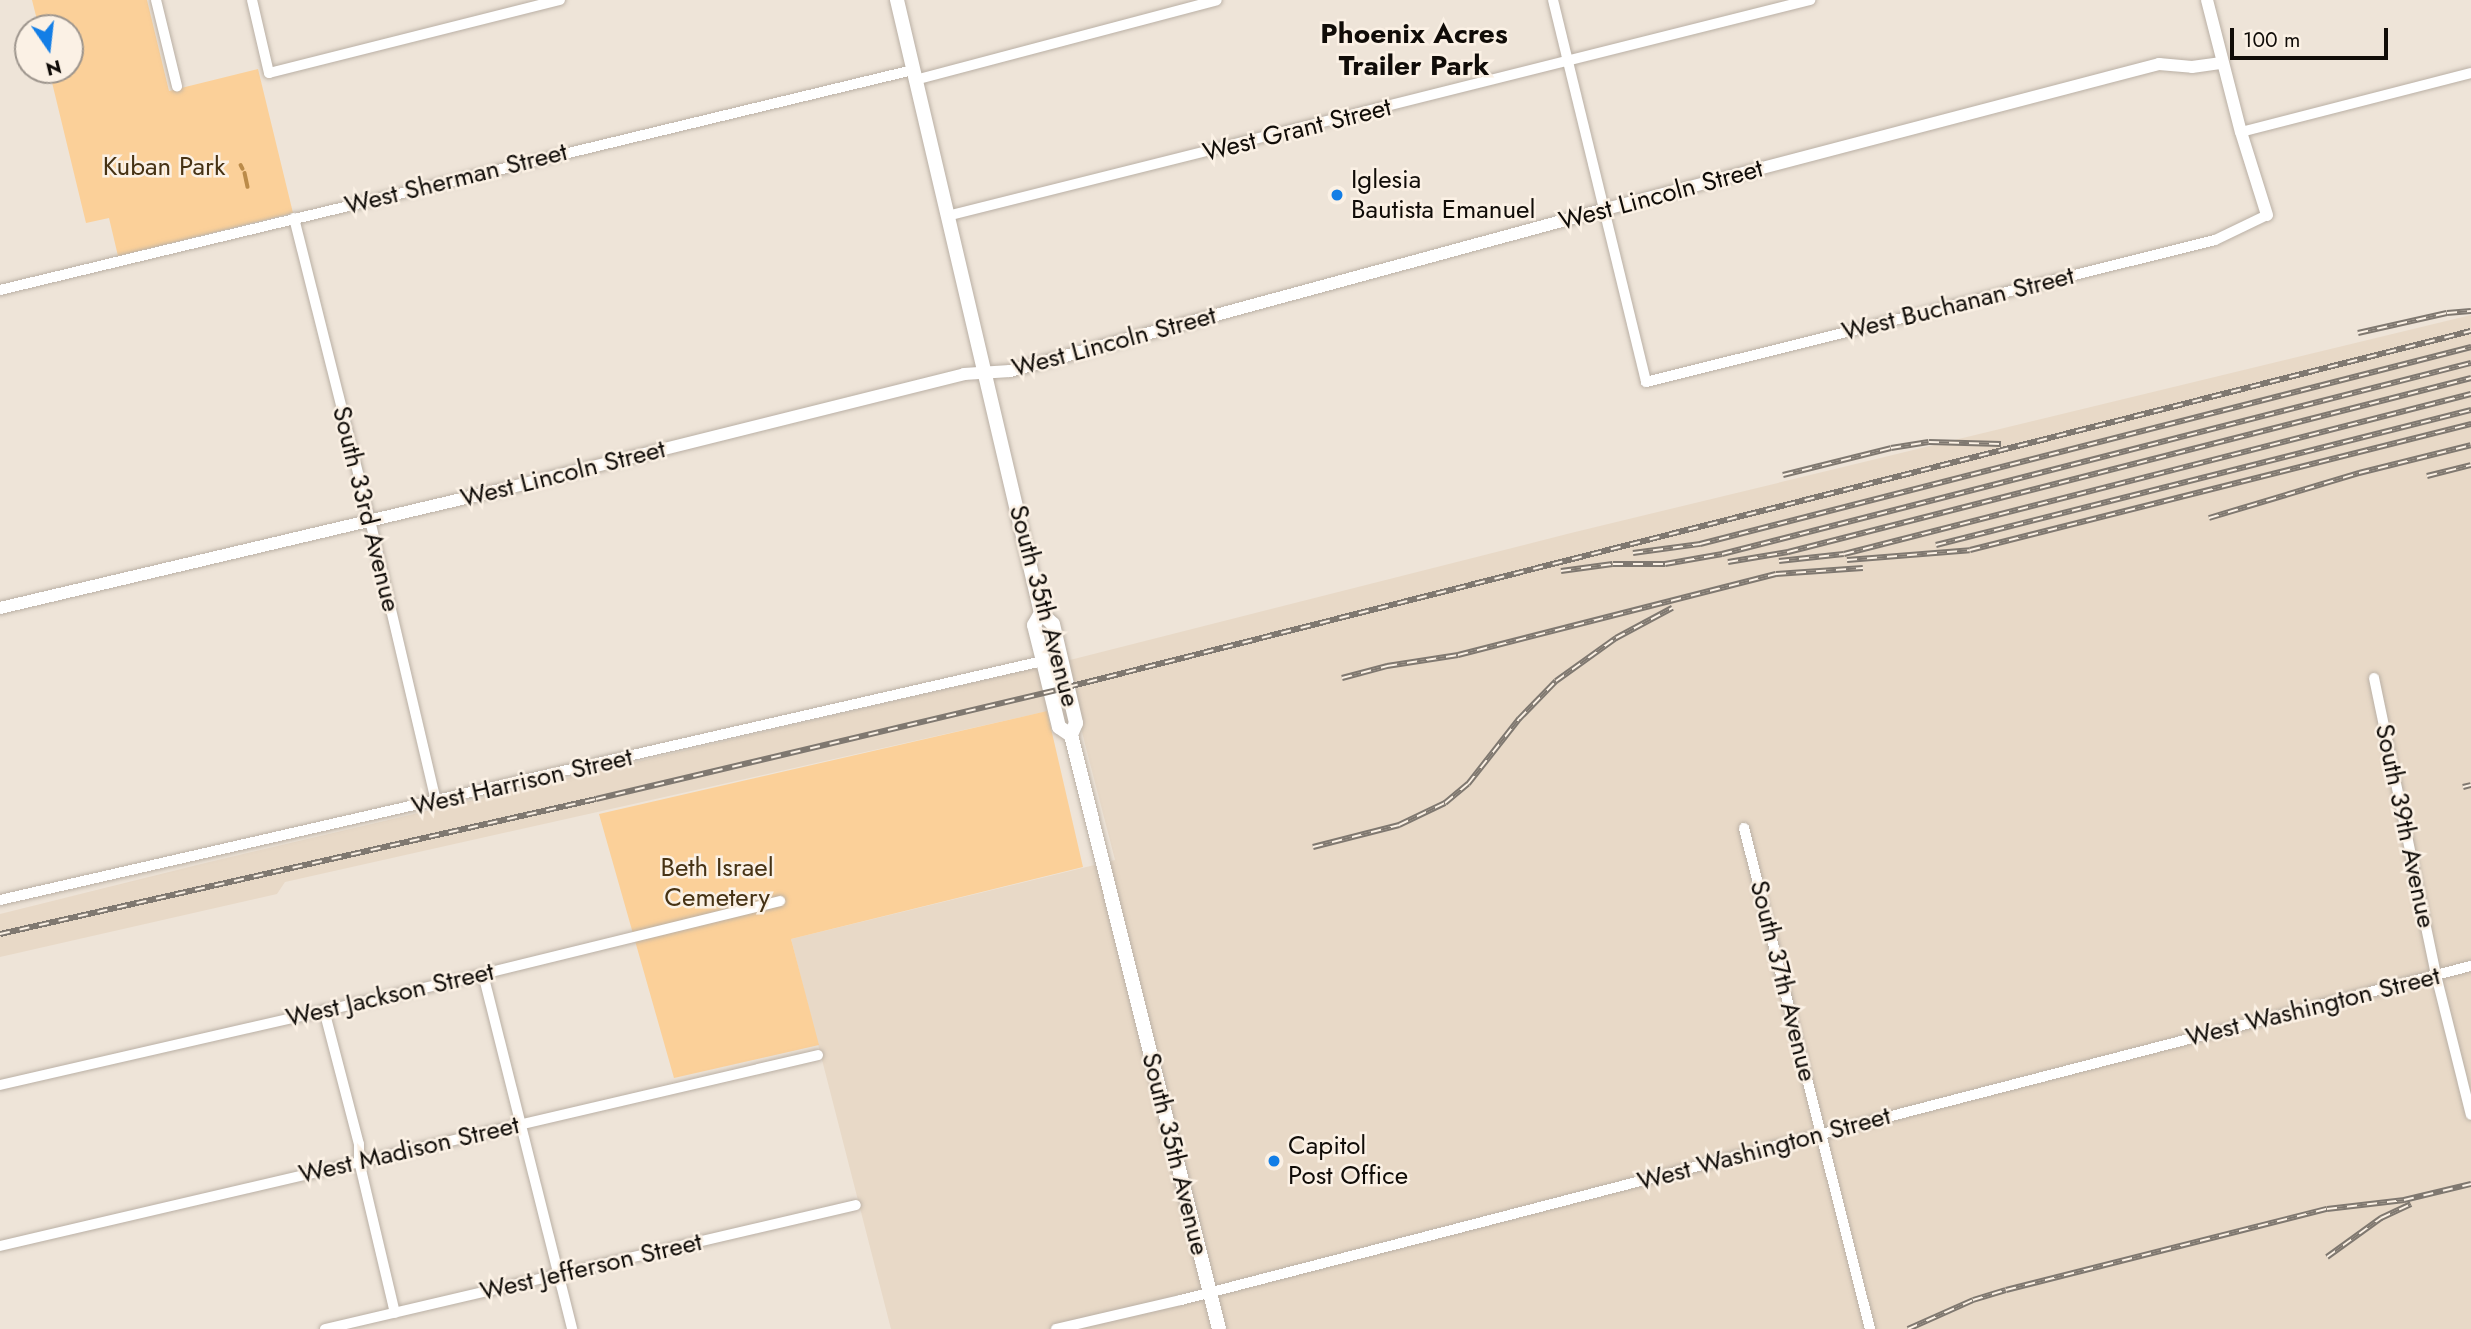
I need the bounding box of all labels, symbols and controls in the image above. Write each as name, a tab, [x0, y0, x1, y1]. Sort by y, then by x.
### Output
north arrow	[14, 14, 84, 84]
scale bar	[2233, 14, 2390, 58]
district label: Phoenix Acres Trailer Park	[1320, 17, 1508, 83]
text: 100 m	[2243, 25, 2300, 55]
text: N	[43, 53, 64, 83]
street label: West Grant Street	[1200, 92, 1394, 168]
street label: West Sherman Street	[342, 136, 570, 222]
park label: Kuban Park	[103, 151, 225, 183]
street label: West Lincoln Street	[1556, 153, 1766, 237]
place label: Iglesia Bautista Emanuel	[1351, 164, 1535, 226]
marker: Iglesia Bautista Emanuel	[1329, 187, 1345, 203]
street label: West Buchanan Street	[1839, 260, 2077, 348]
street label: West Lincoln Street	[1009, 300, 1219, 384]
street label: South 33rd Avenue	[325, 403, 407, 615]
street label: West Lincoln Street	[457, 433, 669, 515]
street label: South 35th Avenue	[1002, 502, 1086, 710]
street label: South 39th Avenue	[2368, 721, 2442, 931]
street label: West Harrison Street	[409, 741, 635, 823]
park label: Beth Israel Cemetery	[660, 852, 774, 914]
street label: South 37th Avenue	[1743, 877, 1823, 1085]
street label: West Jackson Street	[283, 956, 497, 1034]
street label: West Washington Street	[2183, 960, 2443, 1054]
street label: South 35th Avenue	[1135, 1050, 1215, 1258]
street label: West Washington Street	[1634, 1100, 1894, 1198]
street label: West Madison Street	[296, 1110, 522, 1190]
place label: Capitol Post Office	[1288, 1130, 1408, 1192]
marker: Capitol Post Office	[1266, 1153, 1282, 1169]
street label: West Jefferson Street	[477, 1226, 705, 1308]

